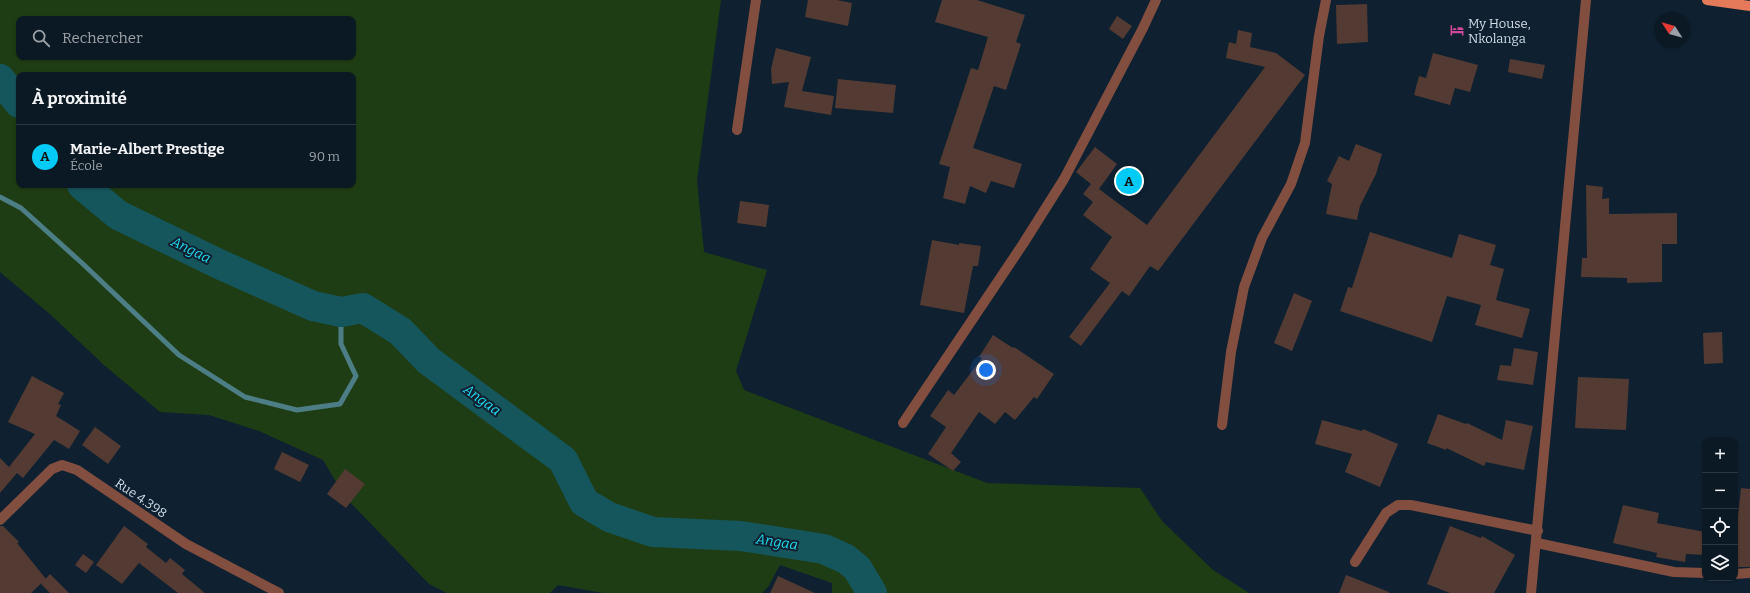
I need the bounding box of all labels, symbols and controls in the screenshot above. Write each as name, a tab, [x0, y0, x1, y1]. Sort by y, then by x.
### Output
north arrow	[1654, 12, 1690, 48]
search box	[16, 16, 356, 60]
place label: My House, Nkolanga	[1468, 16, 1531, 46]
hotel icon: My House, Nkolanga	[1449, 22, 1465, 38]
icon: search	[30, 27, 52, 49]
text: Rechercher	[62, 29, 143, 47]
text: À proximité	[32, 88, 127, 109]
text: Marie-Albert Prestige	[70, 140, 224, 158]
text: A	[40, 149, 50, 164]
text: 90 m	[309, 149, 340, 164]
text: École	[70, 158, 103, 173]
pin: A	[1116, 166, 1142, 196]
water label: Angaa	[168, 233, 214, 267]
your location	[976, 360, 996, 380]
water label: Angaa	[459, 380, 504, 419]
map controls	[1702, 437, 1738, 581]
button: +	[1702, 437, 1738, 473]
button: −	[1702, 473, 1738, 509]
street label: Rue 4.398	[112, 475, 170, 521]
button: locate	[1702, 509, 1738, 545]
water label: Angaa	[754, 530, 799, 554]
button: layers	[1702, 545, 1738, 581]

